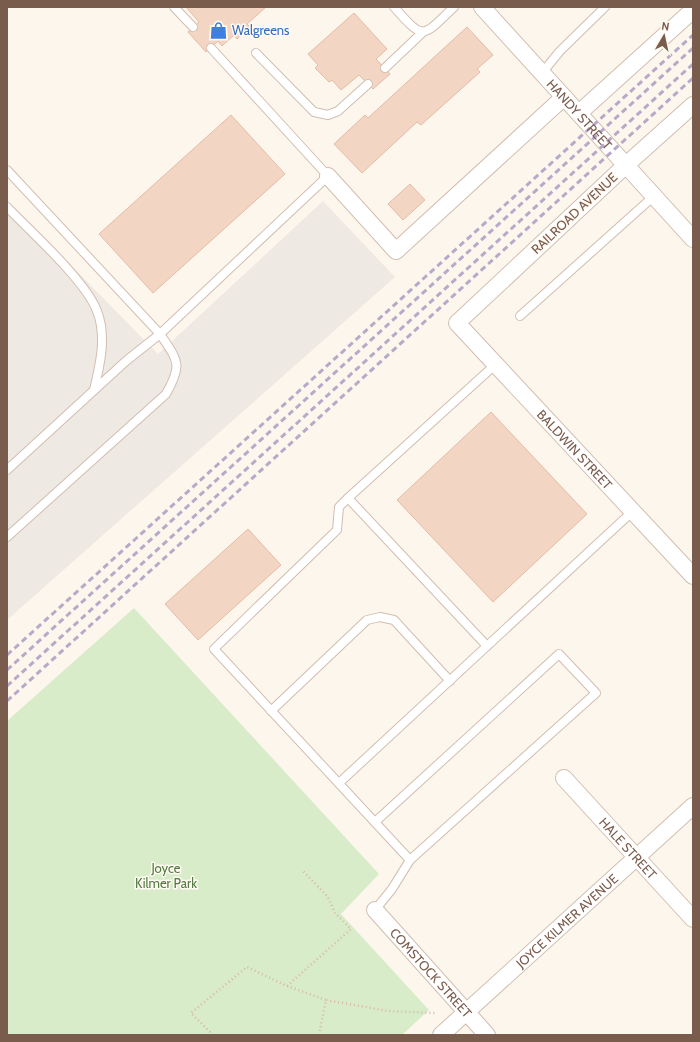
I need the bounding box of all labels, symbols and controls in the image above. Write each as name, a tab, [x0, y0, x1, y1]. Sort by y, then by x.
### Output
north arrow	[644, 16, 684, 56]
text: N	[661, 19, 671, 34]
shop icon: Walgreens	[209, 20, 229, 40]
place label: Walgreens	[232, 22, 290, 38]
street label: HANDY STREET	[544, 76, 616, 153]
street label: RAILROAD AVENUE	[528, 169, 620, 257]
street label: BALDWIN STREET	[534, 406, 616, 492]
street label: HALE STREET	[596, 814, 660, 882]
park label: Joyce Kilmer Park	[135, 860, 197, 891]
street label: JOYCE KILMER AVENUE	[512, 870, 621, 972]
street label: COMSTOCK STREET	[387, 925, 475, 1021]

